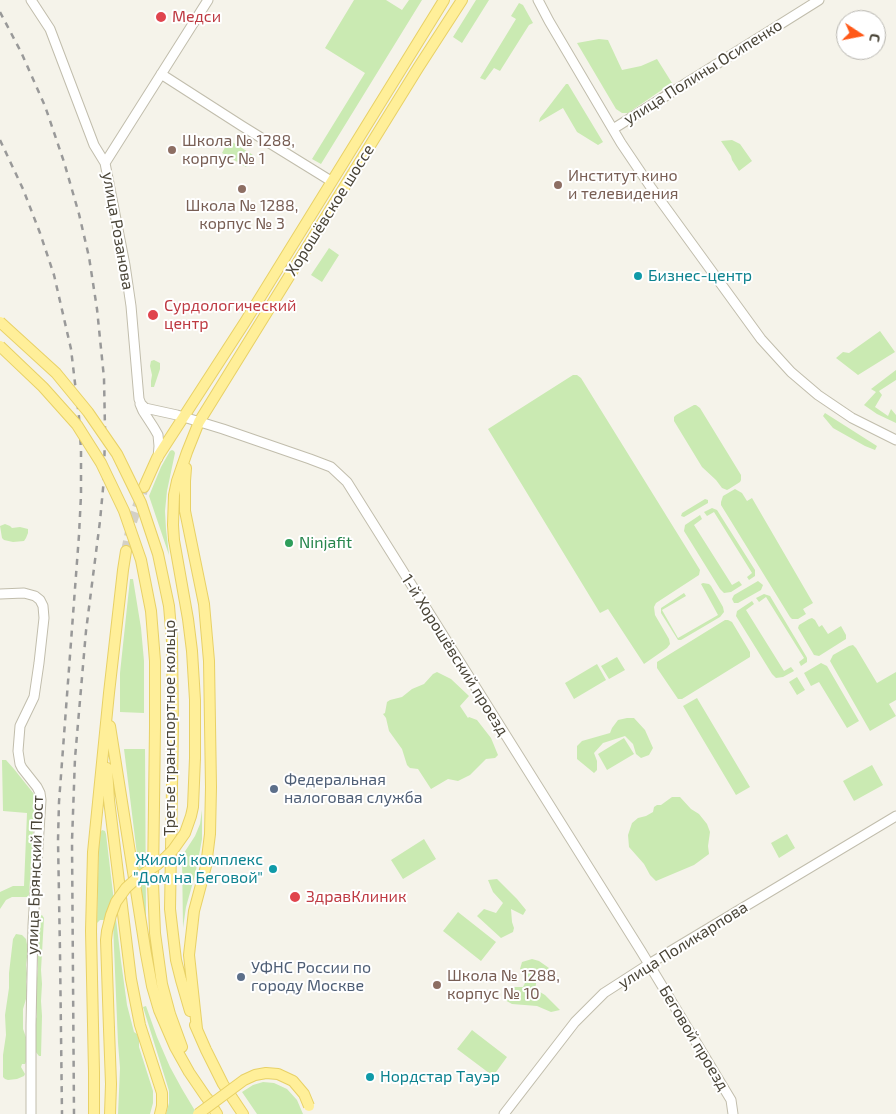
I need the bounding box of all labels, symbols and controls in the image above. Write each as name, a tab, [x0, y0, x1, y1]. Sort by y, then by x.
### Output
place label: Медси	[172, 7, 221, 27]
marker: Медси	[154, 10, 168, 24]
north arrow	[836, 10, 886, 60]
street label: улица Полины Осипенко	[620, 15, 786, 129]
text: С	[866, 32, 884, 43]
place label: Школа № 1288, корпус № 1	[182, 131, 295, 169]
street label: Хорошёвское шоссе	[282, 141, 378, 279]
marker: Школа № 1288, корпус № 1	[166, 144, 178, 156]
place label: Институт кино и телевидения	[568, 166, 679, 204]
street label: улица Розанова	[98, 170, 138, 292]
marker: Институт кино и телевидения	[552, 179, 564, 191]
marker: Школа № 1288, корпус № 3	[236, 183, 248, 195]
place label: Школа № 1288, корпус № 3	[186, 196, 298, 234]
place label: Бизнес-центр	[648, 266, 752, 286]
marker: Бизнес-центр	[632, 270, 644, 282]
place label: Сурдологический центр	[164, 296, 296, 334]
marker: Сурдологический центр	[146, 308, 160, 322]
place label: Ninjafit	[299, 533, 352, 553]
marker: Ninjafit	[283, 537, 295, 549]
street label: 1-й Хорошёвский проезд	[397, 571, 513, 739]
street label: Третье транспортное кольцо	[160, 620, 180, 836]
place label: Федеральная налоговая служба	[284, 770, 423, 808]
marker: Федеральная налоговая служба	[268, 783, 280, 795]
street label: улица Брянский Пост	[23, 795, 47, 955]
place label: Жилой комплекс "Дом на Беговой"	[133, 850, 263, 888]
marker: Жилой комплекс "Дом на Беговой"	[267, 863, 279, 875]
place label: ЗдравКлиник	[306, 887, 406, 907]
marker: ЗдравКлиник	[288, 890, 302, 904]
street label: улица Поликарпова	[615, 897, 751, 993]
place label: УФНС России по городу Москве	[251, 958, 371, 996]
place label: Школа № 1288, корпус № 10	[447, 966, 560, 1004]
marker: УФНС России по городу Москве	[235, 971, 247, 983]
marker: Школа № 1288, корпус № 10	[431, 979, 443, 991]
street label: Беговой проезд	[655, 982, 733, 1094]
place label: Нордстар Тауэр	[380, 1067, 500, 1087]
marker: Нордстар Тауэр	[364, 1071, 376, 1083]

